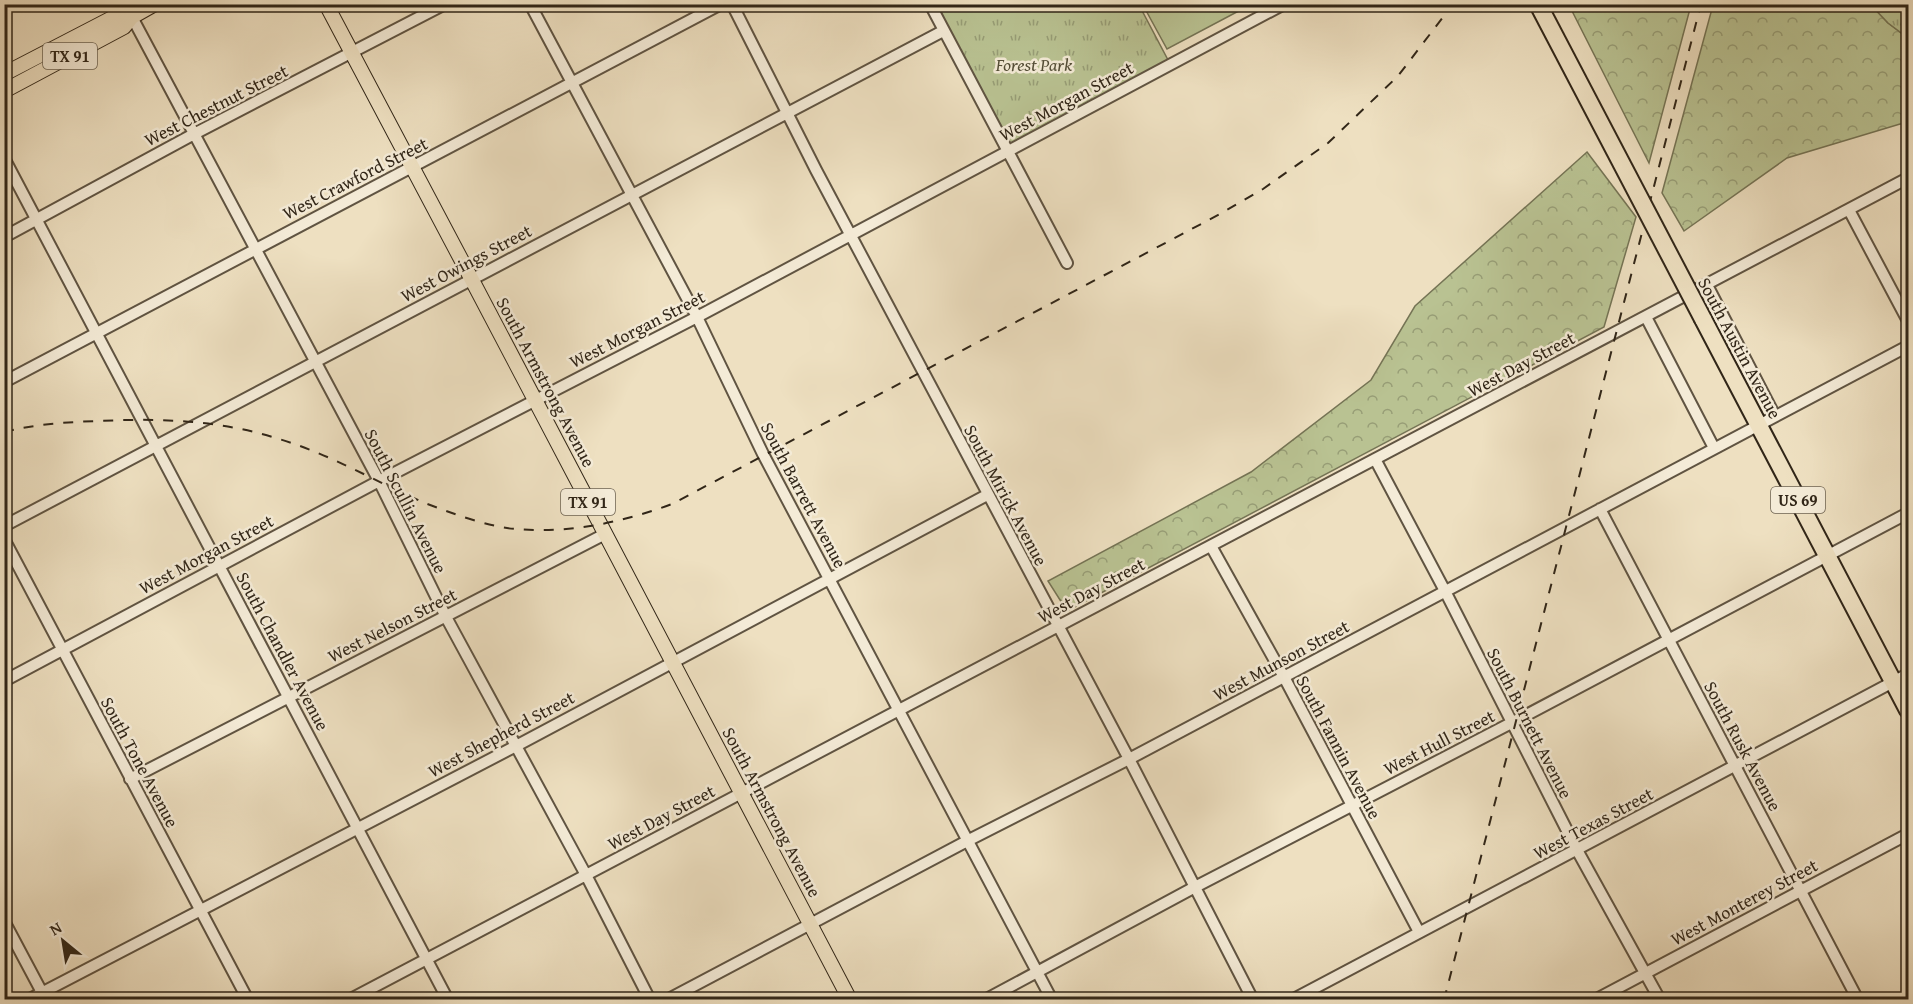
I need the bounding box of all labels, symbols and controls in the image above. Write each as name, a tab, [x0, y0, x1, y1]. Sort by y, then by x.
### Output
road number: TX 91	[43, 43, 97, 69]
park label: Forest Park	[995, 51, 1073, 78]
street label: West Morgan Street	[994, 54, 1139, 148]
street label: West Chestnut Street	[139, 57, 293, 153]
street label: West Crawford Street	[278, 129, 433, 226]
street label: West Owings Street	[396, 217, 537, 309]
street label: South Austin Avenue	[1691, 272, 1789, 424]
street label: West Morgan Street	[565, 283, 710, 375]
street label: South Armstrong Avenue	[490, 292, 602, 472]
street label: West Day Street	[1462, 324, 1580, 404]
street label: South Barrett Avenue	[754, 417, 854, 573]
street label: South Mirick Avenue	[957, 420, 1055, 570]
street label: South Scullin Avenue	[358, 424, 454, 578]
road number: US 69	[1771, 487, 1825, 513]
road number: TX 91	[561, 489, 615, 515]
street label: West Morgan Street	[134, 507, 279, 601]
street label: West Day Street	[1032, 550, 1150, 630]
street label: South Chandler Avenue	[230, 567, 336, 735]
street label: West Nelson Street	[323, 581, 462, 669]
street label: West Munson Street	[1208, 612, 1355, 707]
street label: South Burnett Avenue	[1480, 643, 1580, 803]
street label: South Fannin Avenue	[1290, 670, 1388, 824]
street label: South Rusk Avenue	[1697, 676, 1789, 816]
street label: West Shepherd Street	[423, 684, 580, 784]
street label: South Tone Avenue	[94, 692, 186, 832]
street label: West Hull Street	[1379, 702, 1500, 782]
street label: South Armstrong Avenue	[716, 722, 828, 902]
street label: West Day Street	[602, 777, 720, 857]
street label: West Texas Street	[1528, 780, 1658, 866]
street label: West Monterey Street	[1666, 851, 1823, 952]
north arrow	[33, 911, 93, 971]
text: N	[45, 915, 66, 941]

